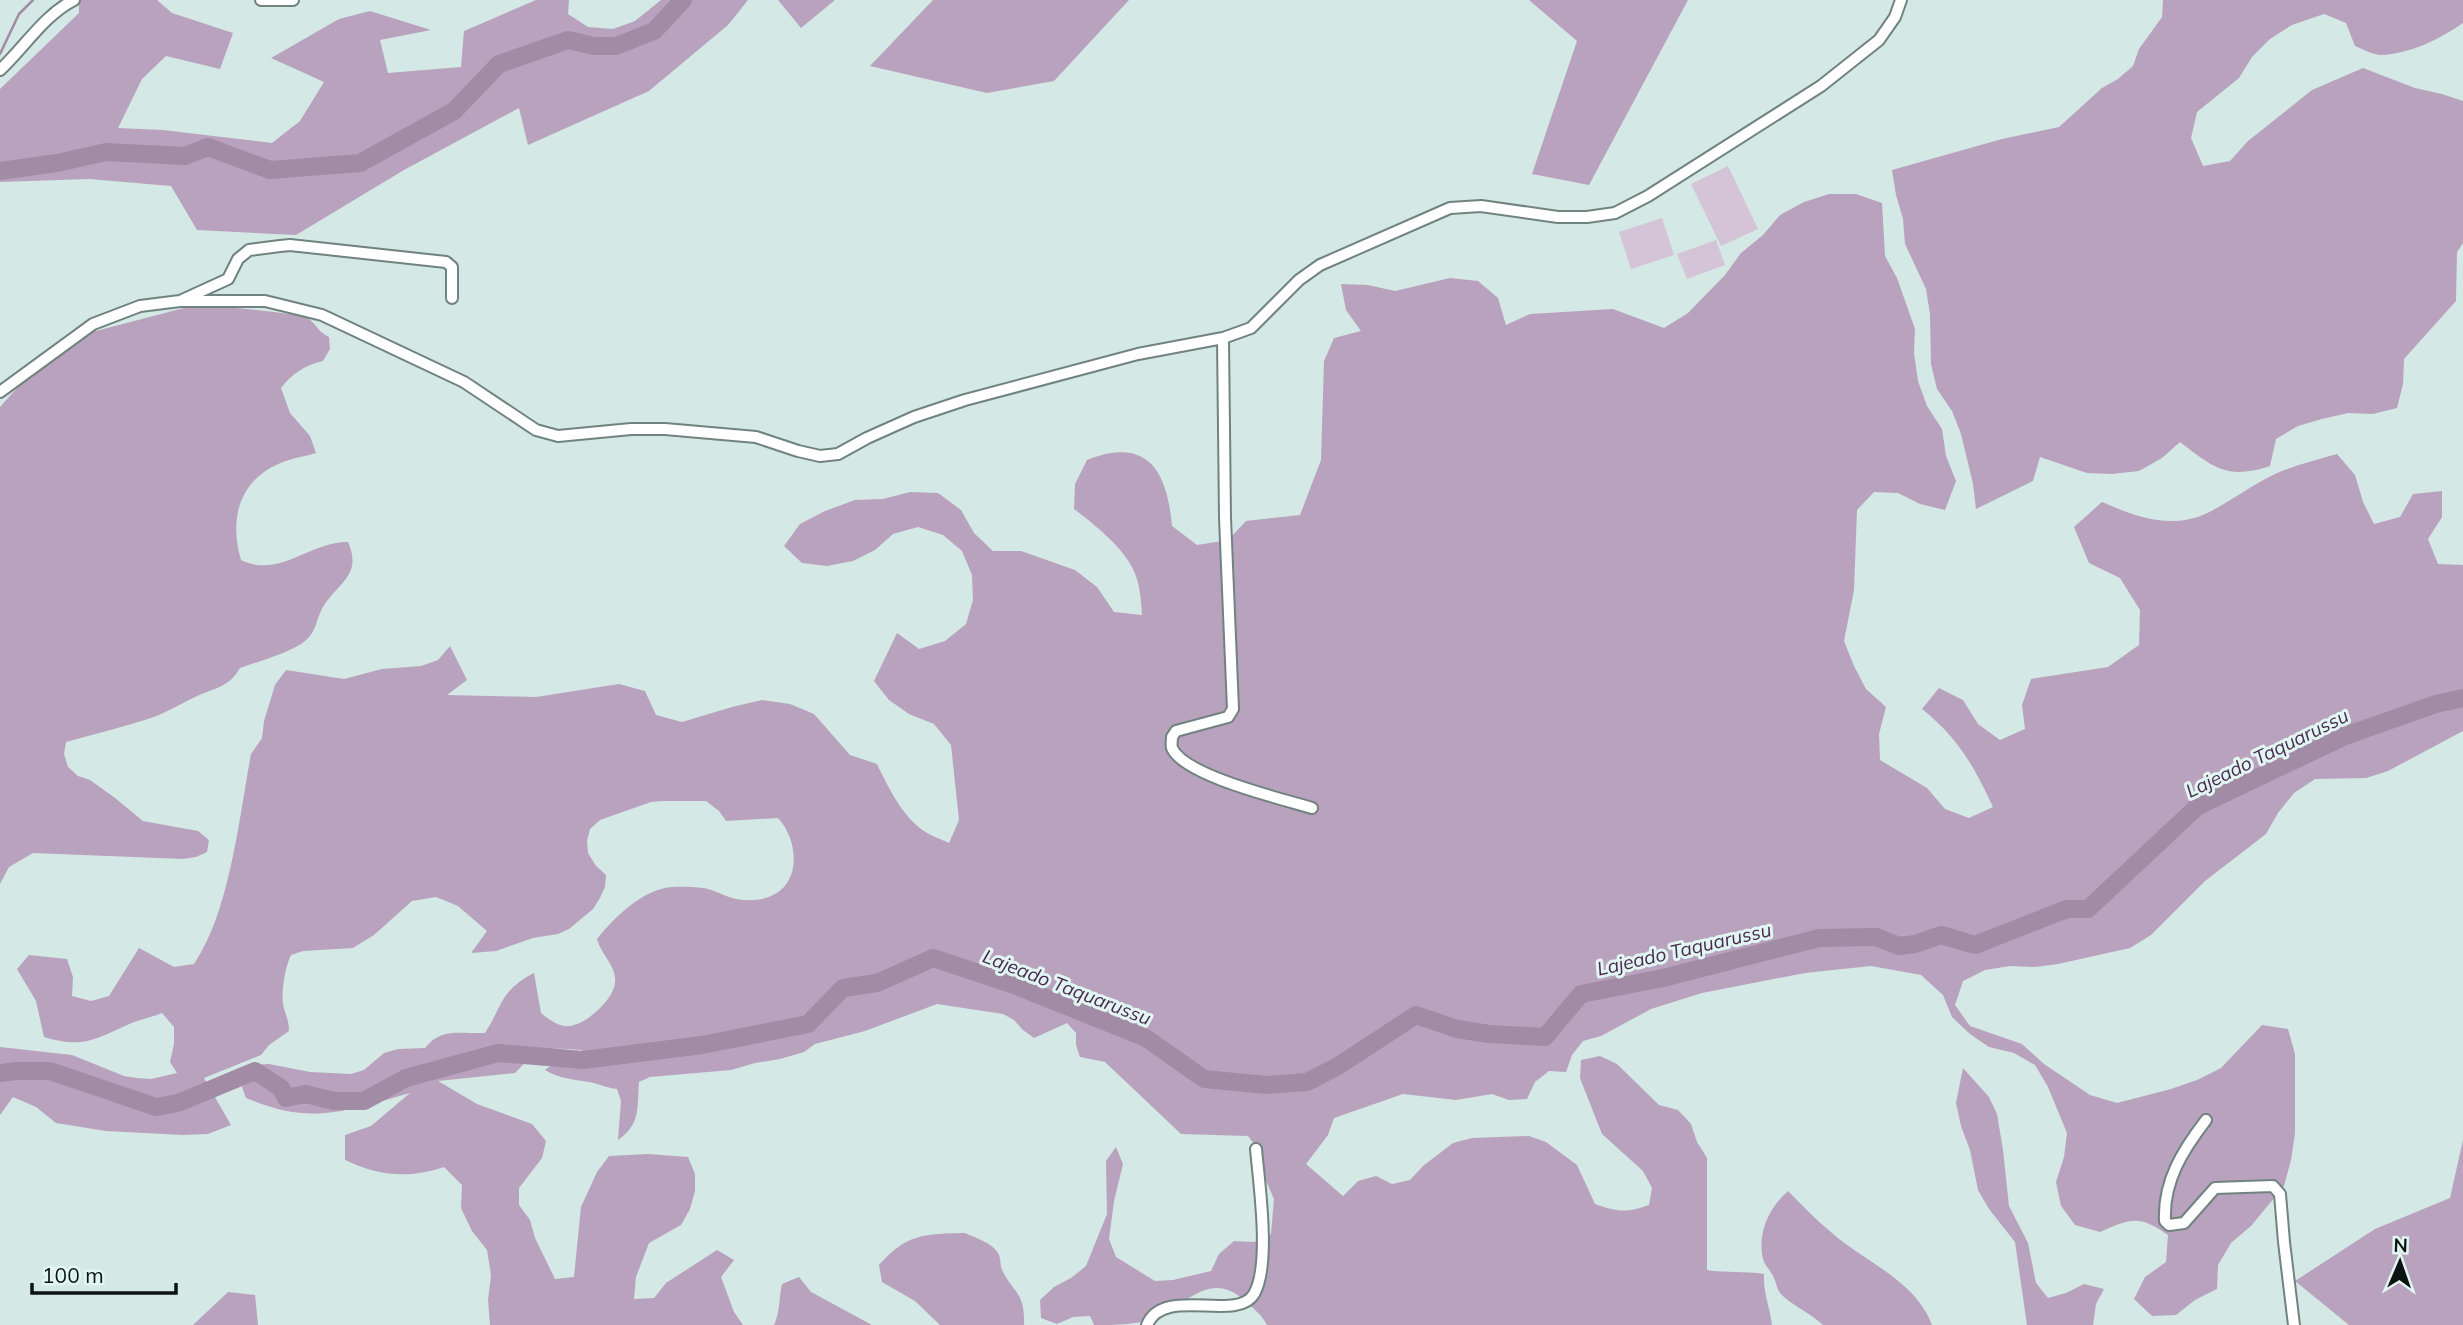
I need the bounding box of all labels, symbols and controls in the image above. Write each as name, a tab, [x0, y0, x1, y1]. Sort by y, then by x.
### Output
water label: Lajeado Taquarussu	[2182, 703, 2352, 803]
water label: Lajeado Taquarussu	[1595, 917, 1773, 981]
water label: Lajeado Taquarussu	[980, 944, 1154, 1030]
north arrow	[2365, 1227, 2435, 1297]
text: N	[2393, 1233, 2408, 1257]
scale bar	[32, 1252, 175, 1296]
text: 100 m	[42, 1262, 104, 1288]

